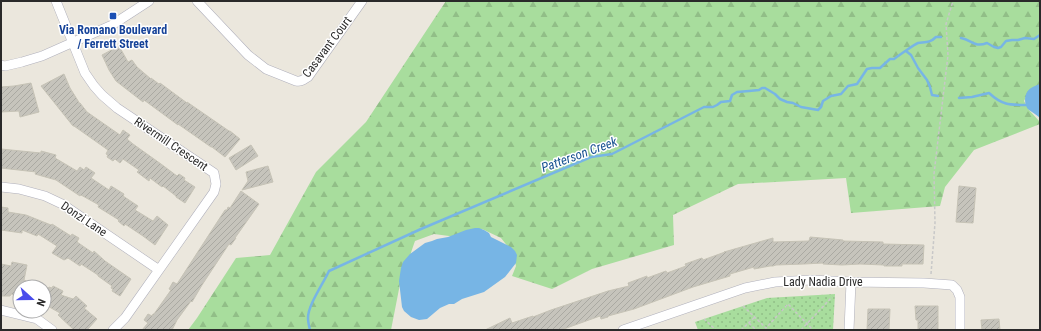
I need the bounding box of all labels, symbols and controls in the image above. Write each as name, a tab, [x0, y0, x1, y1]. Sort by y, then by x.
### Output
marker: Via Romano Boulevard / Ferrett Street	[108, 11, 118, 21]
street label: Casavant Court	[300, 13, 355, 80]
place label: Via Romano Boulevard / Ferrett Street	[59, 23, 167, 51]
street label: Rivermill Crescent	[132, 114, 211, 174]
water label: Patterson Creek	[539, 134, 619, 175]
street label: Donzi Lane	[58, 199, 110, 240]
street label: Lady Nadia Drive	[783, 275, 863, 289]
north arrow	[12, 279, 52, 319]
text: N	[34, 297, 48, 308]

